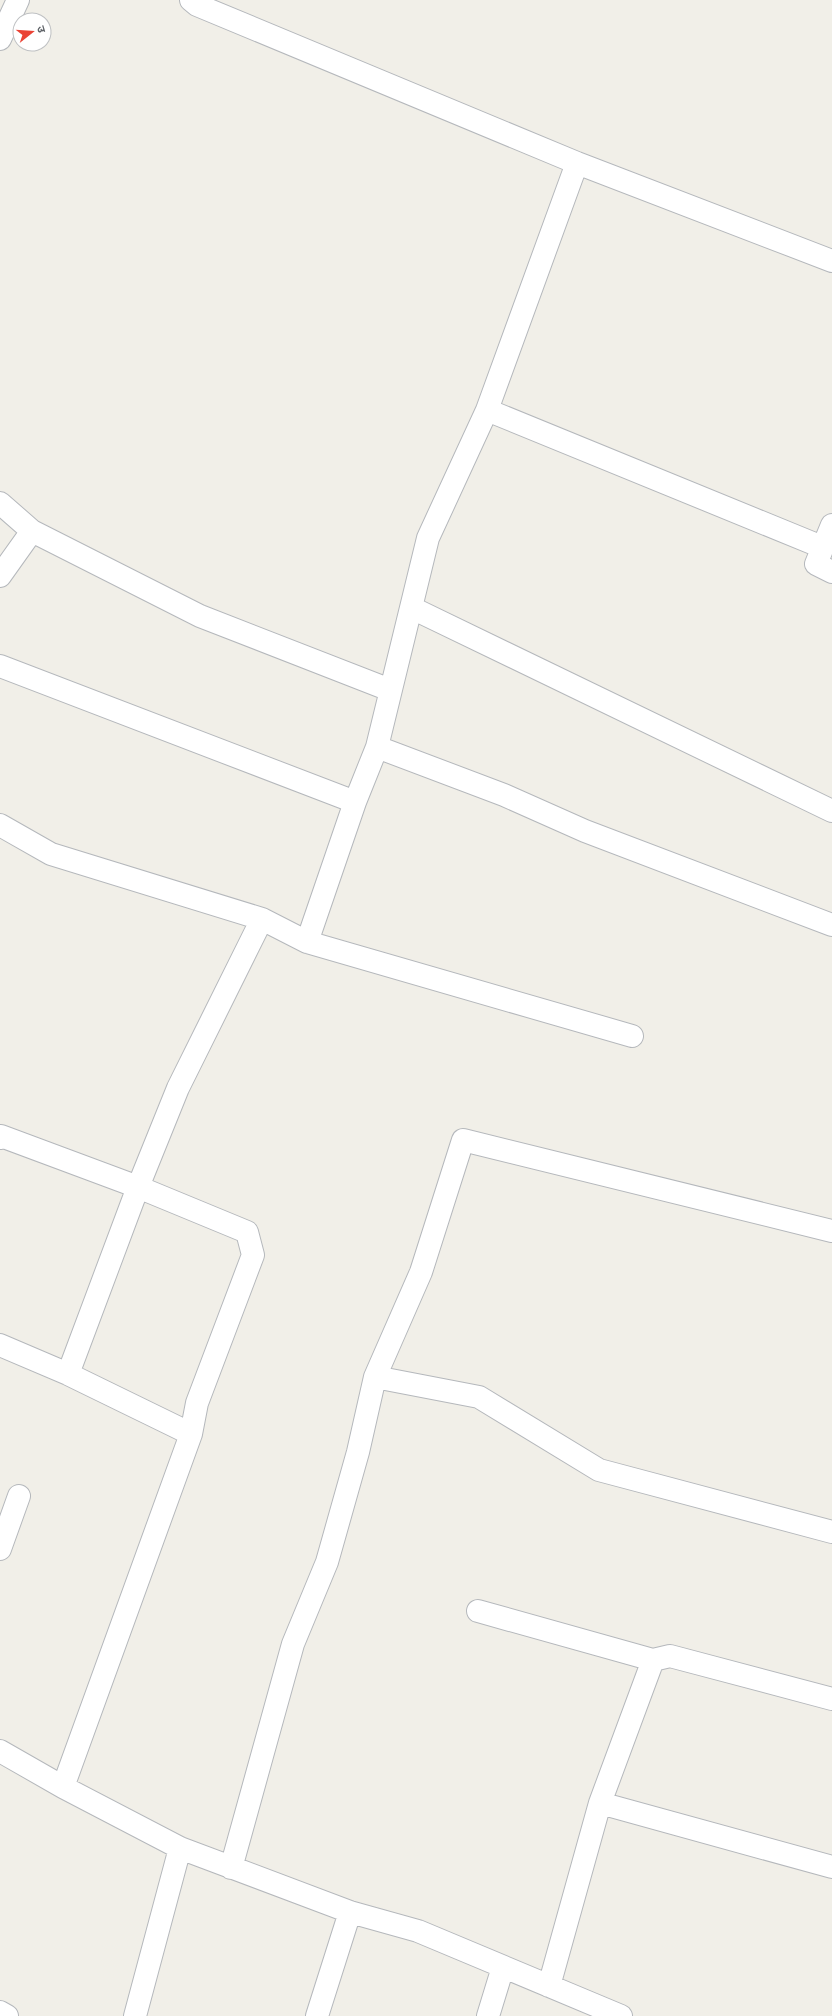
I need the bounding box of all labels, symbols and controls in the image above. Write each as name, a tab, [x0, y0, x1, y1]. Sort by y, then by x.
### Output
north arrow	[12, 12, 52, 52]
text: उ	[34, 24, 49, 35]

